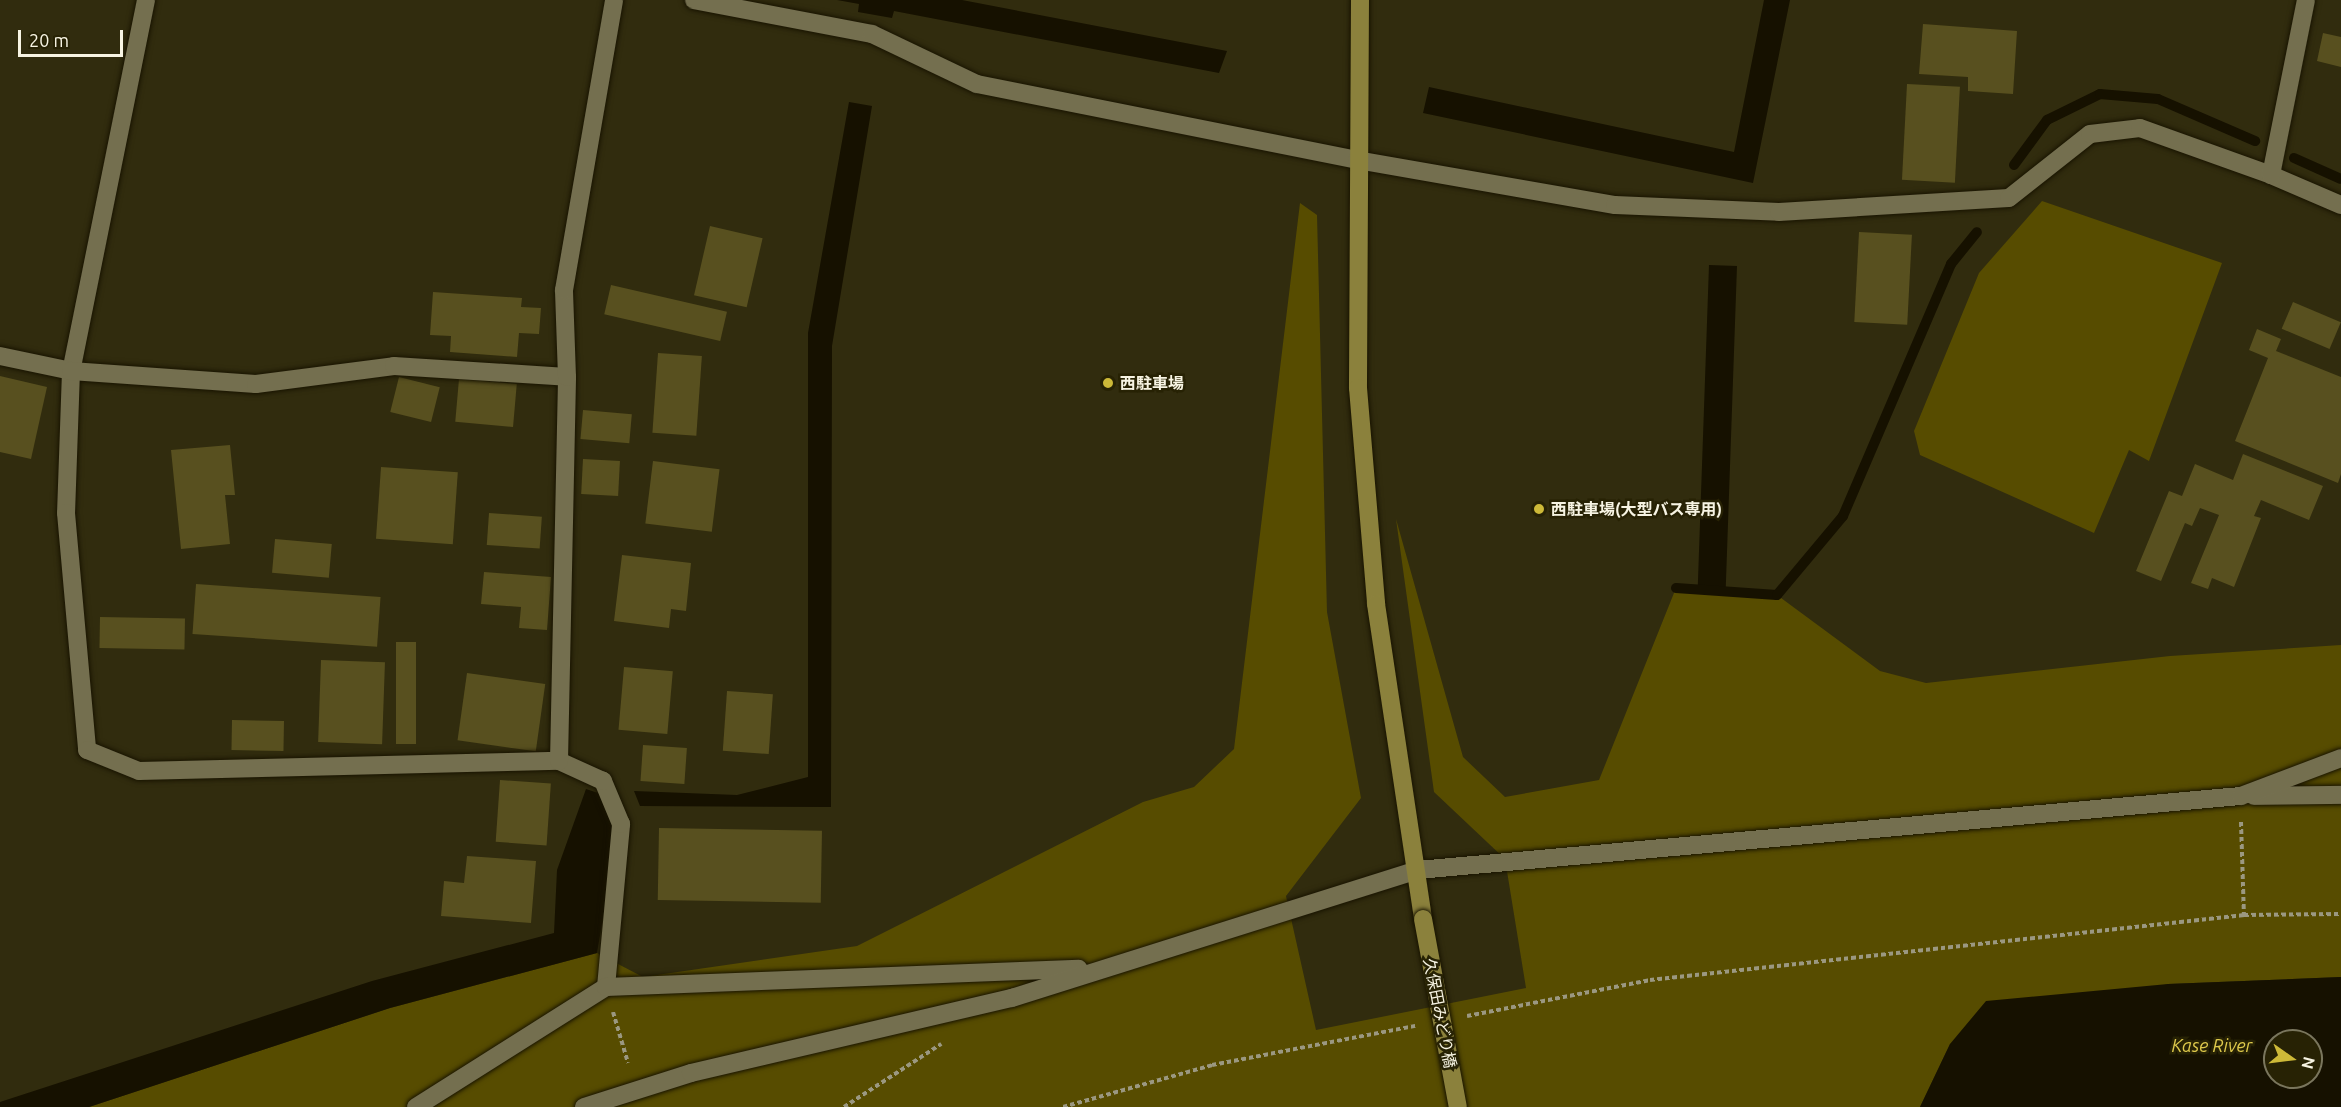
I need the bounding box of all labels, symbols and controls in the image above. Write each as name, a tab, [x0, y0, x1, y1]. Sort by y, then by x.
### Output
scale bar	[21, 18, 126, 56]
text: 20 m	[29, 30, 69, 50]
place label: 西駐車場	[1120, 373, 1184, 393]
marker: 西駐車場	[1101, 376, 1115, 390]
place label: 西駐車場(大型バス専用)	[1551, 499, 1722, 519]
marker: 西駐車場(大型バス専用)	[1532, 502, 1546, 516]
street label: 久保田みどり橋	[1420, 956, 1460, 1070]
north arrow	[2263, 1029, 2323, 1089]
water label: Kase River	[2172, 1034, 2252, 1056]
text: N	[2298, 1055, 2319, 1071]

